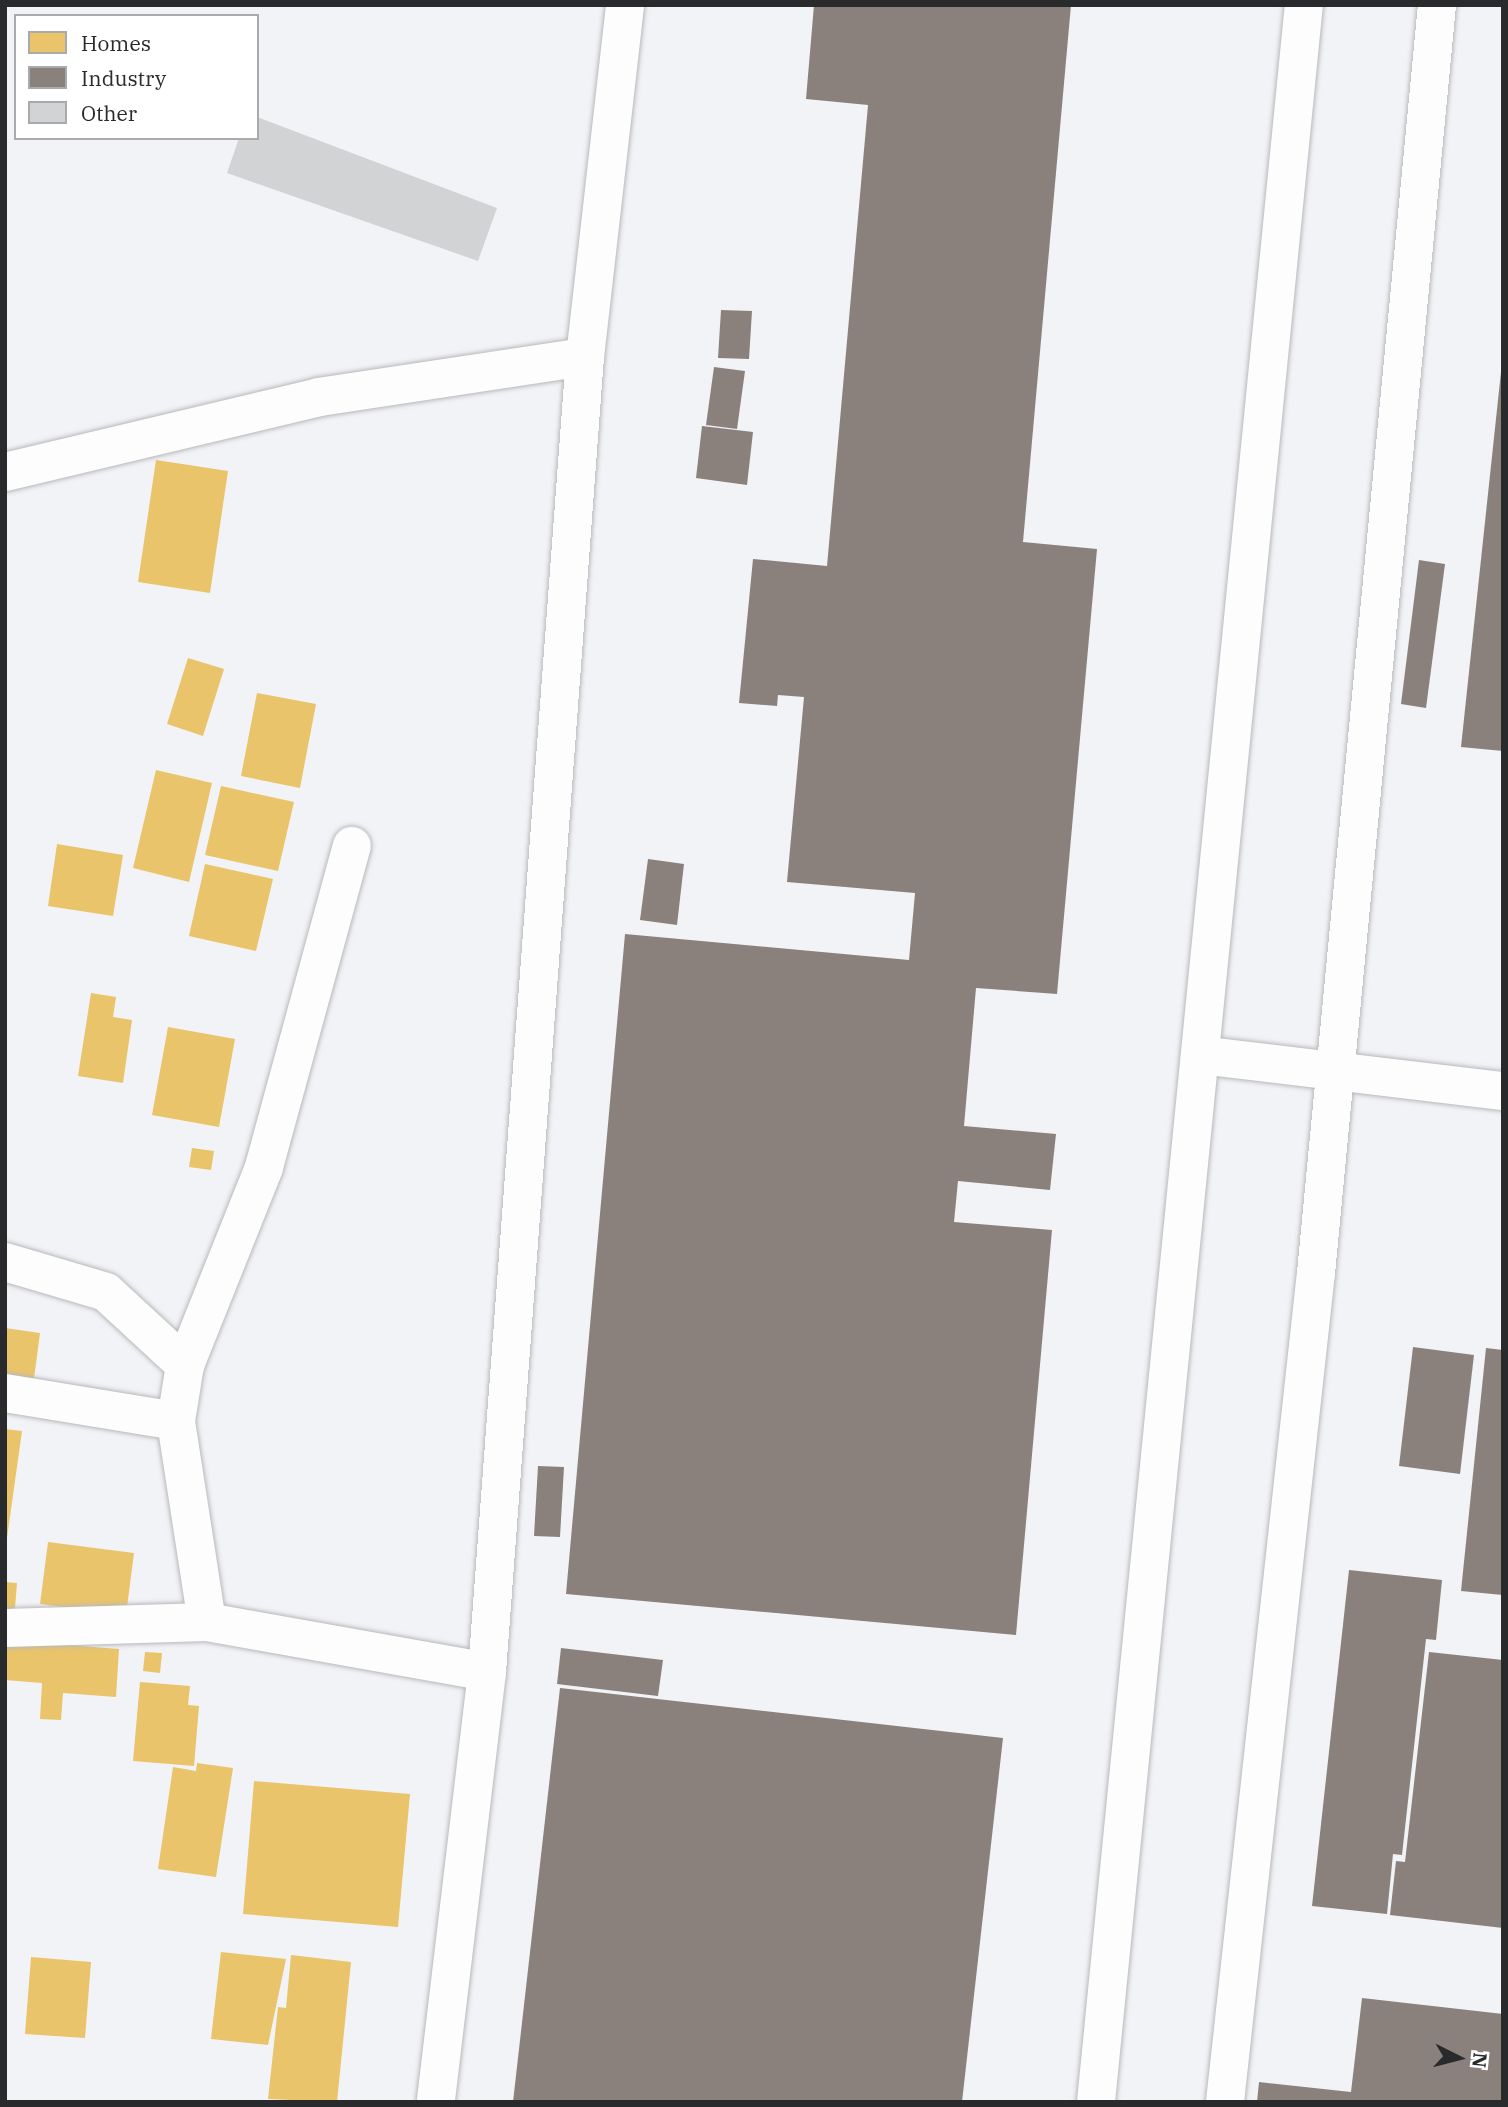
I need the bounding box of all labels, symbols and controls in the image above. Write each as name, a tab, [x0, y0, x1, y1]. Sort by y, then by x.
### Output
legend	[14, 14, 259, 140]
text: Homes	[81, 29, 151, 57]
text: Industry	[81, 64, 166, 92]
text: Other	[81, 99, 137, 127]
north arrow	[1424, 2023, 1494, 2093]
text: N	[1467, 2051, 1493, 2069]

